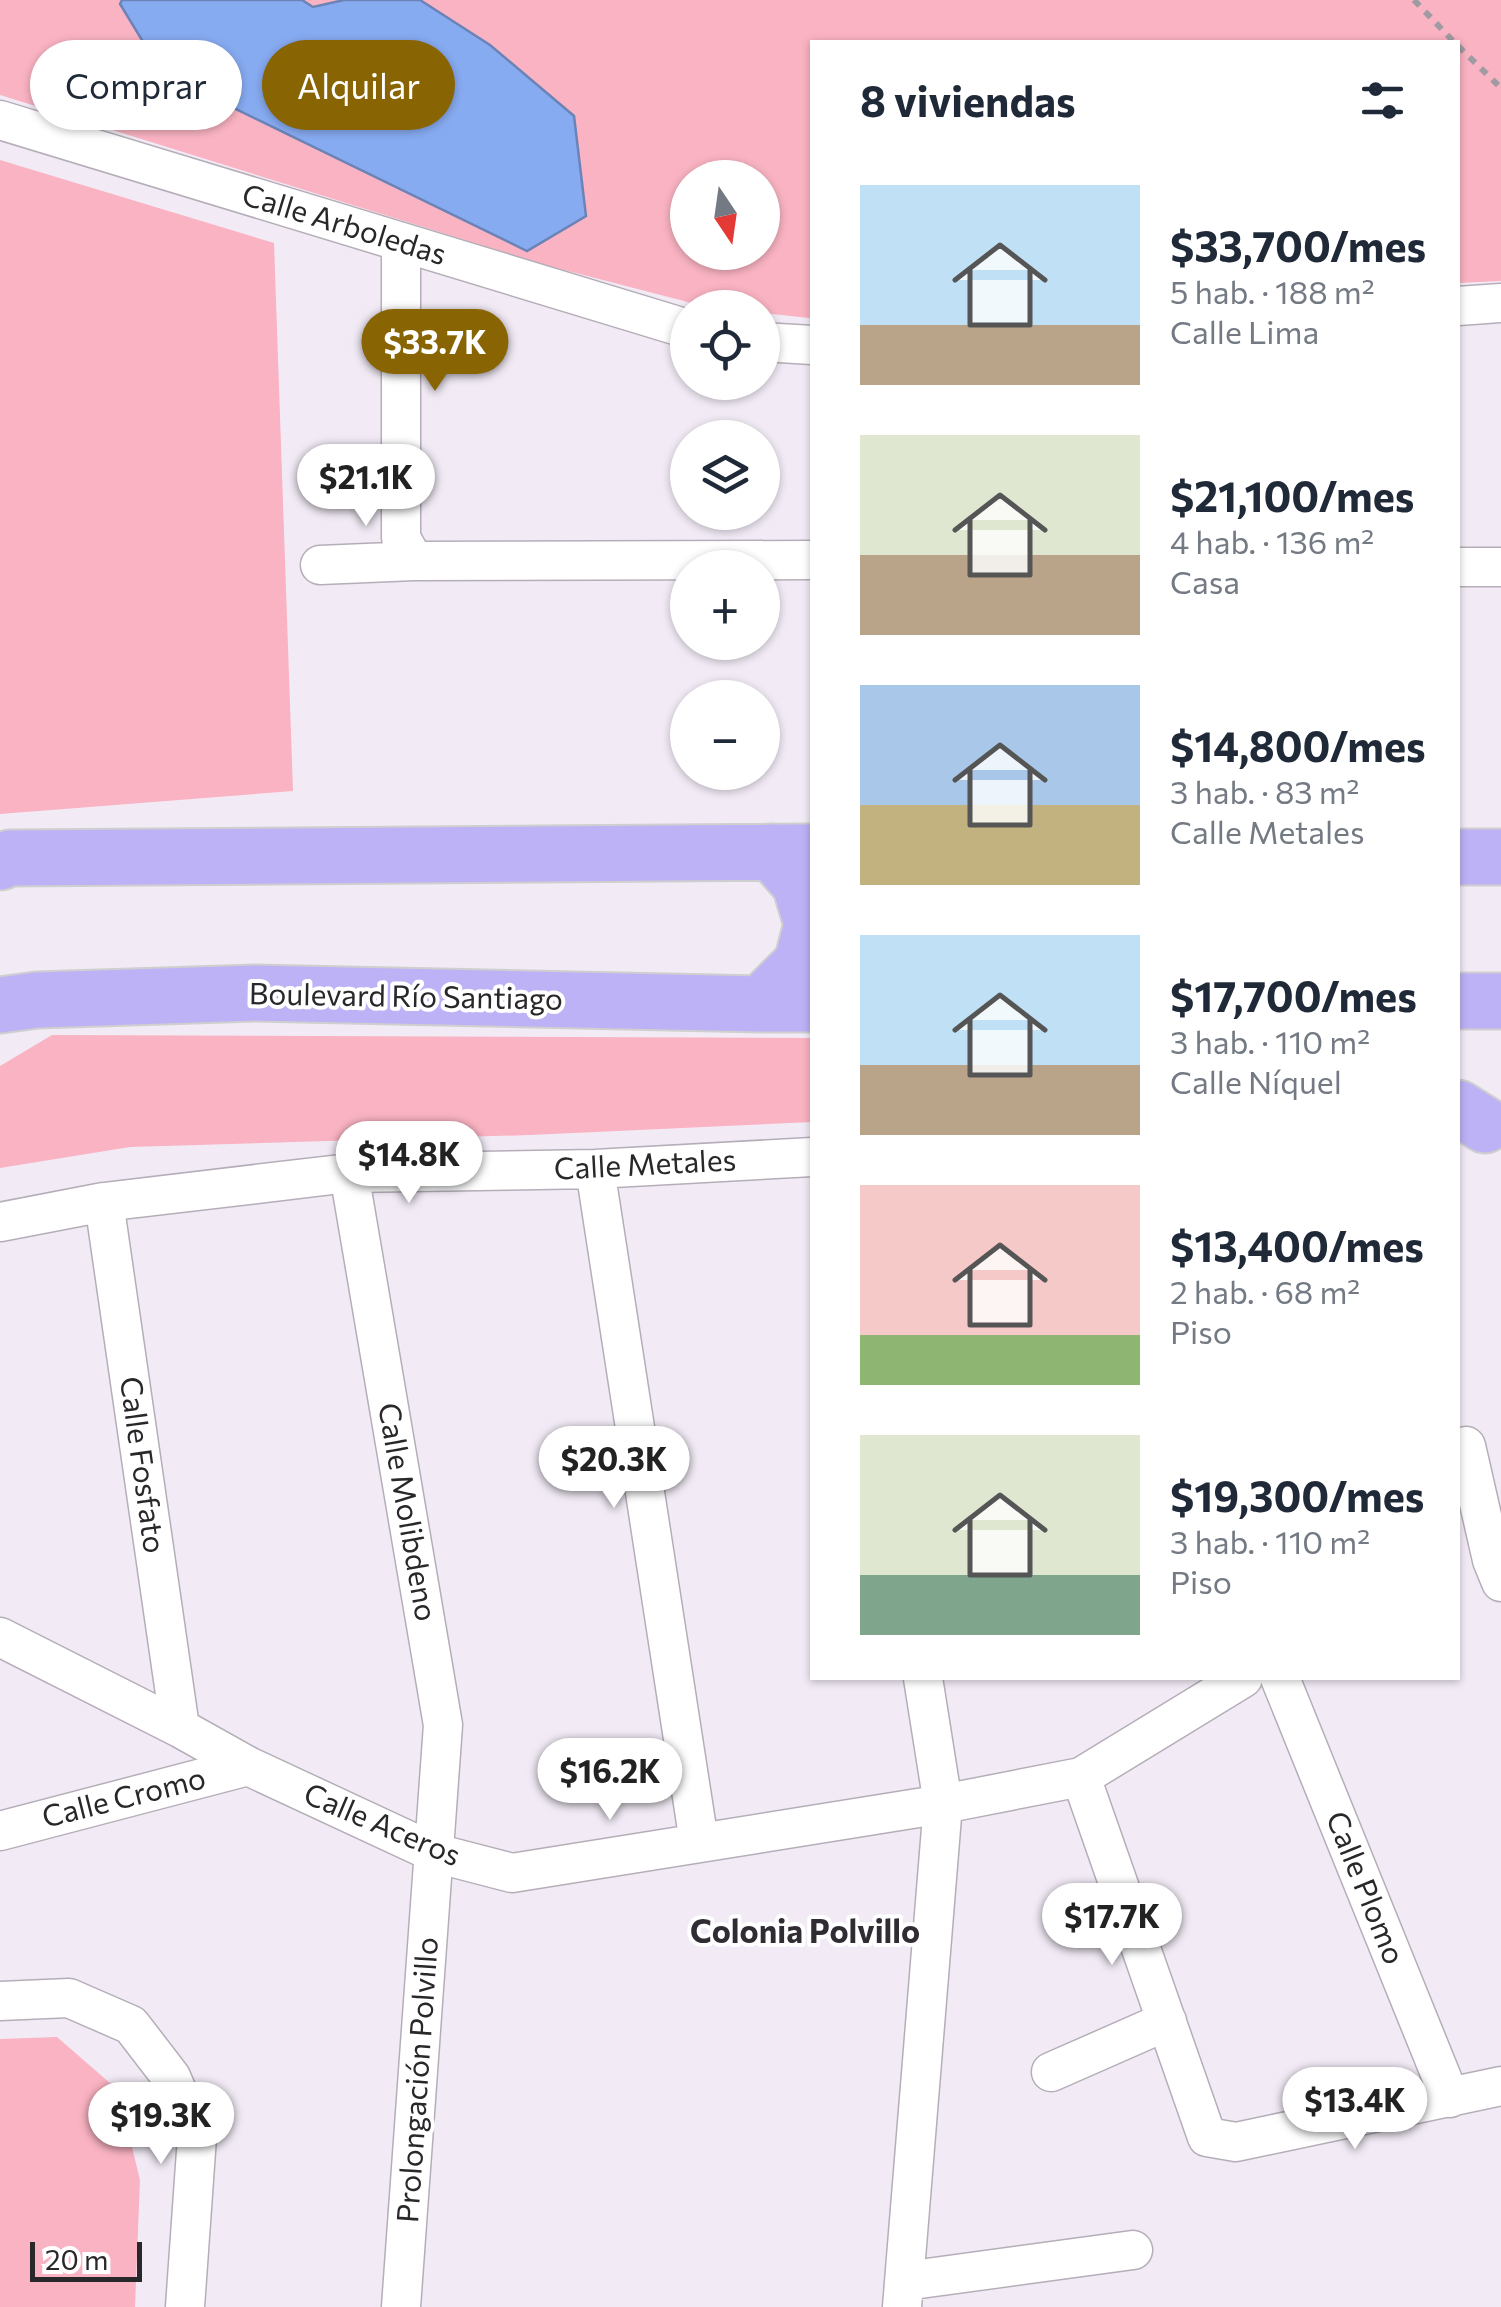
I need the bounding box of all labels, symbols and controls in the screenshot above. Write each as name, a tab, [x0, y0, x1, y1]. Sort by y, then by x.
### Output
chip: Comprar	[30, 40, 242, 130]
chip: Alquilar	[262, 40, 455, 130]
icon: filters	[1355, 73, 1410, 128]
text: 8 viviendas	[860, 74, 1076, 126]
north arrow	[670, 160, 780, 270]
map controls	[670, 160, 780, 790]
street label: Calle Arboledas	[238, 174, 451, 271]
text: $33,700/mes	[1170, 219, 1426, 271]
icon: home	[940, 225, 1060, 345]
text: 5 hab. · 188 m²	[1170, 271, 1375, 311]
button: locate	[670, 290, 780, 400]
pin: $33.7K	[354, 309, 516, 394]
text: Calle Lima	[1170, 311, 1319, 351]
text: $33.7K	[383, 321, 487, 361]
button: layers	[670, 420, 780, 530]
pin: $21.1K	[285, 444, 447, 529]
text: $21.1K	[319, 456, 413, 496]
text: $21,100/mes	[1170, 469, 1414, 521]
icon: home	[940, 475, 1060, 595]
text: 4 hab. · 136 m²	[1170, 521, 1374, 561]
button: +	[670, 550, 780, 660]
text: Casa	[1170, 561, 1240, 601]
button: −	[670, 680, 780, 790]
text: $14,800/mes	[1170, 719, 1426, 771]
icon: home	[940, 725, 1060, 845]
text: 3 hab. · 83 m²	[1170, 771, 1359, 811]
text: Calle Metales	[1170, 811, 1365, 851]
text: $17,700/mes	[1170, 969, 1417, 1021]
street label: Boulevard Río Santiago	[249, 973, 563, 1016]
icon: home	[940, 975, 1060, 1095]
text: 3 hab. · 110 m²	[1170, 1021, 1370, 1061]
text: Calle Níquel	[1170, 1061, 1342, 1101]
pin: $14.8K	[328, 1121, 490, 1206]
text: $14.8K	[358, 1133, 460, 1173]
street label: Calle Metales	[553, 1139, 737, 1186]
text: $13,400/mes	[1170, 1219, 1424, 1271]
icon: home	[940, 1225, 1060, 1345]
text: 2 hab. · 68 m²	[1170, 1271, 1360, 1311]
text: Piso	[1170, 1311, 1232, 1351]
street label: Calle Fosfato	[114, 1374, 175, 1555]
street label: Calle Molibdeno	[372, 1400, 447, 1624]
pin: $20.3K	[533, 1426, 695, 1511]
text: $20.3K	[561, 1438, 667, 1478]
text: $19,300/mes	[1170, 1469, 1424, 1521]
icon: home	[940, 1475, 1060, 1595]
text: 3 hab. · 110 m²	[1170, 1521, 1370, 1561]
text: Piso	[1170, 1561, 1232, 1601]
pin: $16.2K	[529, 1738, 691, 1823]
text: $16.2K	[559, 1750, 661, 1790]
street label: Calle Cromo	[38, 1757, 209, 1834]
street label: Calle Aceros	[299, 1773, 467, 1872]
street label: Calle Plomo	[1320, 1805, 1415, 1969]
pin: $17.7K	[1031, 1883, 1193, 1968]
text: $17.7K	[1064, 1895, 1160, 1935]
district label: Colonia Polvillo	[690, 1910, 920, 1950]
street label: Prolongación Polvillo	[387, 1936, 444, 2224]
pin: $13.4K	[1274, 2067, 1436, 2152]
text: $13.4K	[1304, 2079, 1406, 2119]
pin: $19.3K	[80, 2082, 242, 2167]
text: $19.3K	[110, 2094, 212, 2134]
scale bar	[30, 2237, 142, 2282]
text: 20 m	[45, 2242, 109, 2276]

